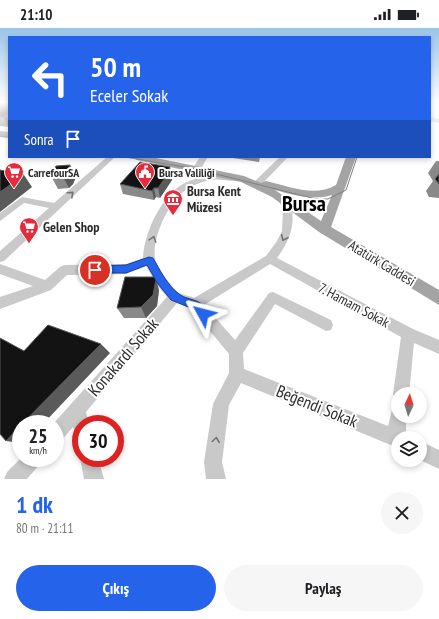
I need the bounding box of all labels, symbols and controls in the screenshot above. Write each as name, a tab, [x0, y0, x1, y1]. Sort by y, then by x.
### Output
text: 21:10	[20, 5, 52, 24]
text: 50 m	[90, 48, 141, 85]
icon: left	[24, 52, 76, 104]
text: Eceler Sokak	[90, 84, 168, 107]
icon: arrive	[62, 128, 84, 150]
text: Sonra	[24, 130, 54, 149]
supermarket icon: CarrefourSA	[3, 161, 25, 189]
public building icon: Bursa Valiliği	[134, 161, 156, 189]
place label: CarrefourSA	[28, 165, 80, 180]
place label: Bursa Valiliği	[159, 165, 215, 180]
place label: Bursa Kent Müzesi	[187, 182, 241, 216]
museum icon: Bursa Kent Müzesi	[162, 188, 184, 216]
district label: Bursa	[282, 189, 326, 217]
one-way arrow	[66, 192, 74, 199]
supermarket icon: Gelen Shop	[18, 216, 40, 244]
place label: Gelen Shop	[43, 218, 100, 236]
one-way arrow	[281, 234, 289, 241]
one-way arrow	[148, 235, 157, 242]
street label: Atatürk Caddesi	[345, 236, 419, 290]
pin	[78, 253, 112, 287]
icon: arrive	[84, 259, 106, 281]
street label: 7. Hamam Sokak	[315, 279, 393, 332]
position arrow	[182, 293, 224, 335]
street label: Konakardı Sokak	[83, 313, 163, 401]
street label: Beğendi Sokak	[273, 380, 361, 432]
north arrow	[391, 387, 427, 423]
map controls	[391, 387, 427, 467]
speed limit sign: 30	[72, 415, 124, 467]
text: 25	[28, 423, 48, 449]
button: layers	[391, 431, 427, 467]
one-way arrow	[211, 437, 220, 443]
text: km/h	[29, 444, 47, 457]
text: 1 dk	[16, 489, 53, 520]
button: close	[381, 492, 423, 534]
text: 80 m · 21:11	[16, 520, 73, 537]
button: Çıkış	[16, 565, 216, 611]
button: Paylaş	[224, 565, 423, 611]

